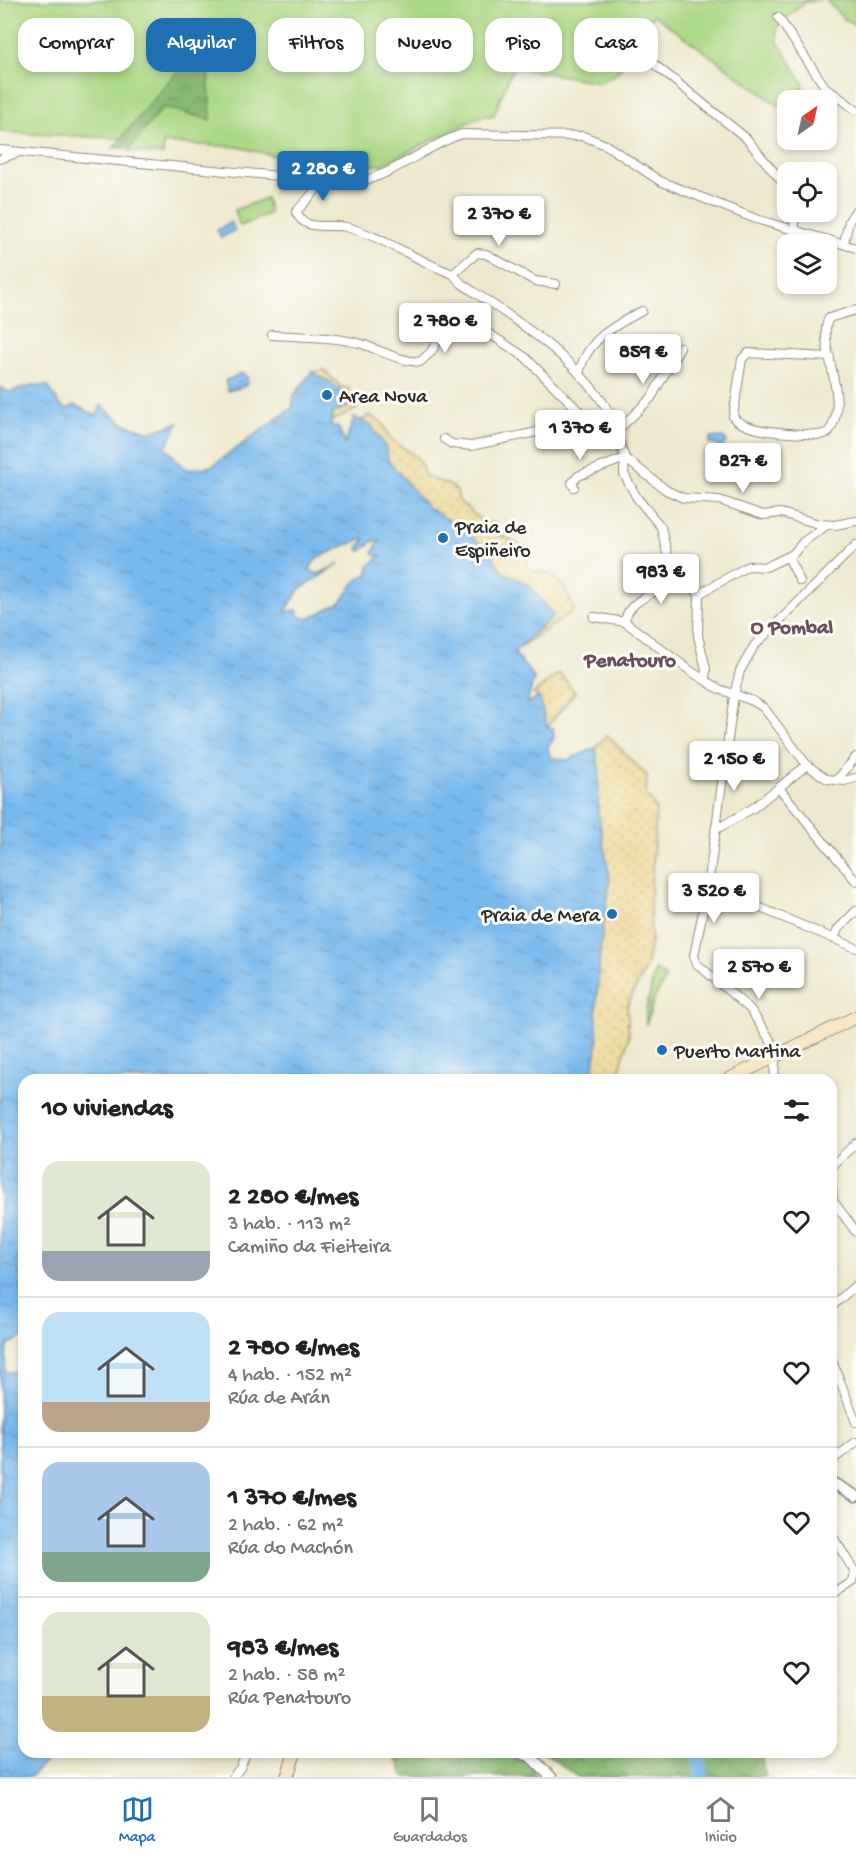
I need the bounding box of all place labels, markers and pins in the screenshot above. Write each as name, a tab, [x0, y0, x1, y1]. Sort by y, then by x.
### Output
pin: 2 280 €	[268, 151, 378, 202]
pin: 2 370 €	[444, 196, 554, 247]
pin: 2 780 €	[390, 303, 500, 354]
pin: 859 €	[601, 334, 685, 385]
place label: Area Nova	[339, 387, 428, 410]
marker: Area Nova	[320, 388, 334, 402]
pin: 1 370 €	[525, 410, 635, 461]
pin: 827 €	[701, 443, 785, 494]
place label: Praia de Espiñeiro	[454, 518, 531, 564]
marker: Praia de Espiñeiro	[436, 531, 450, 545]
pin: 983 €	[619, 554, 703, 605]
pin: 2 150 €	[679, 741, 789, 792]
pin: 3 520 €	[659, 873, 769, 924]
place label: Praia de Mera	[480, 906, 601, 929]
marker: Praia de Mera	[605, 907, 619, 921]
pin: 2 570 €	[704, 949, 814, 1000]
place label: Puerto Martina	[673, 1042, 801, 1065]
marker: Puerto Martina	[655, 1043, 669, 1057]

